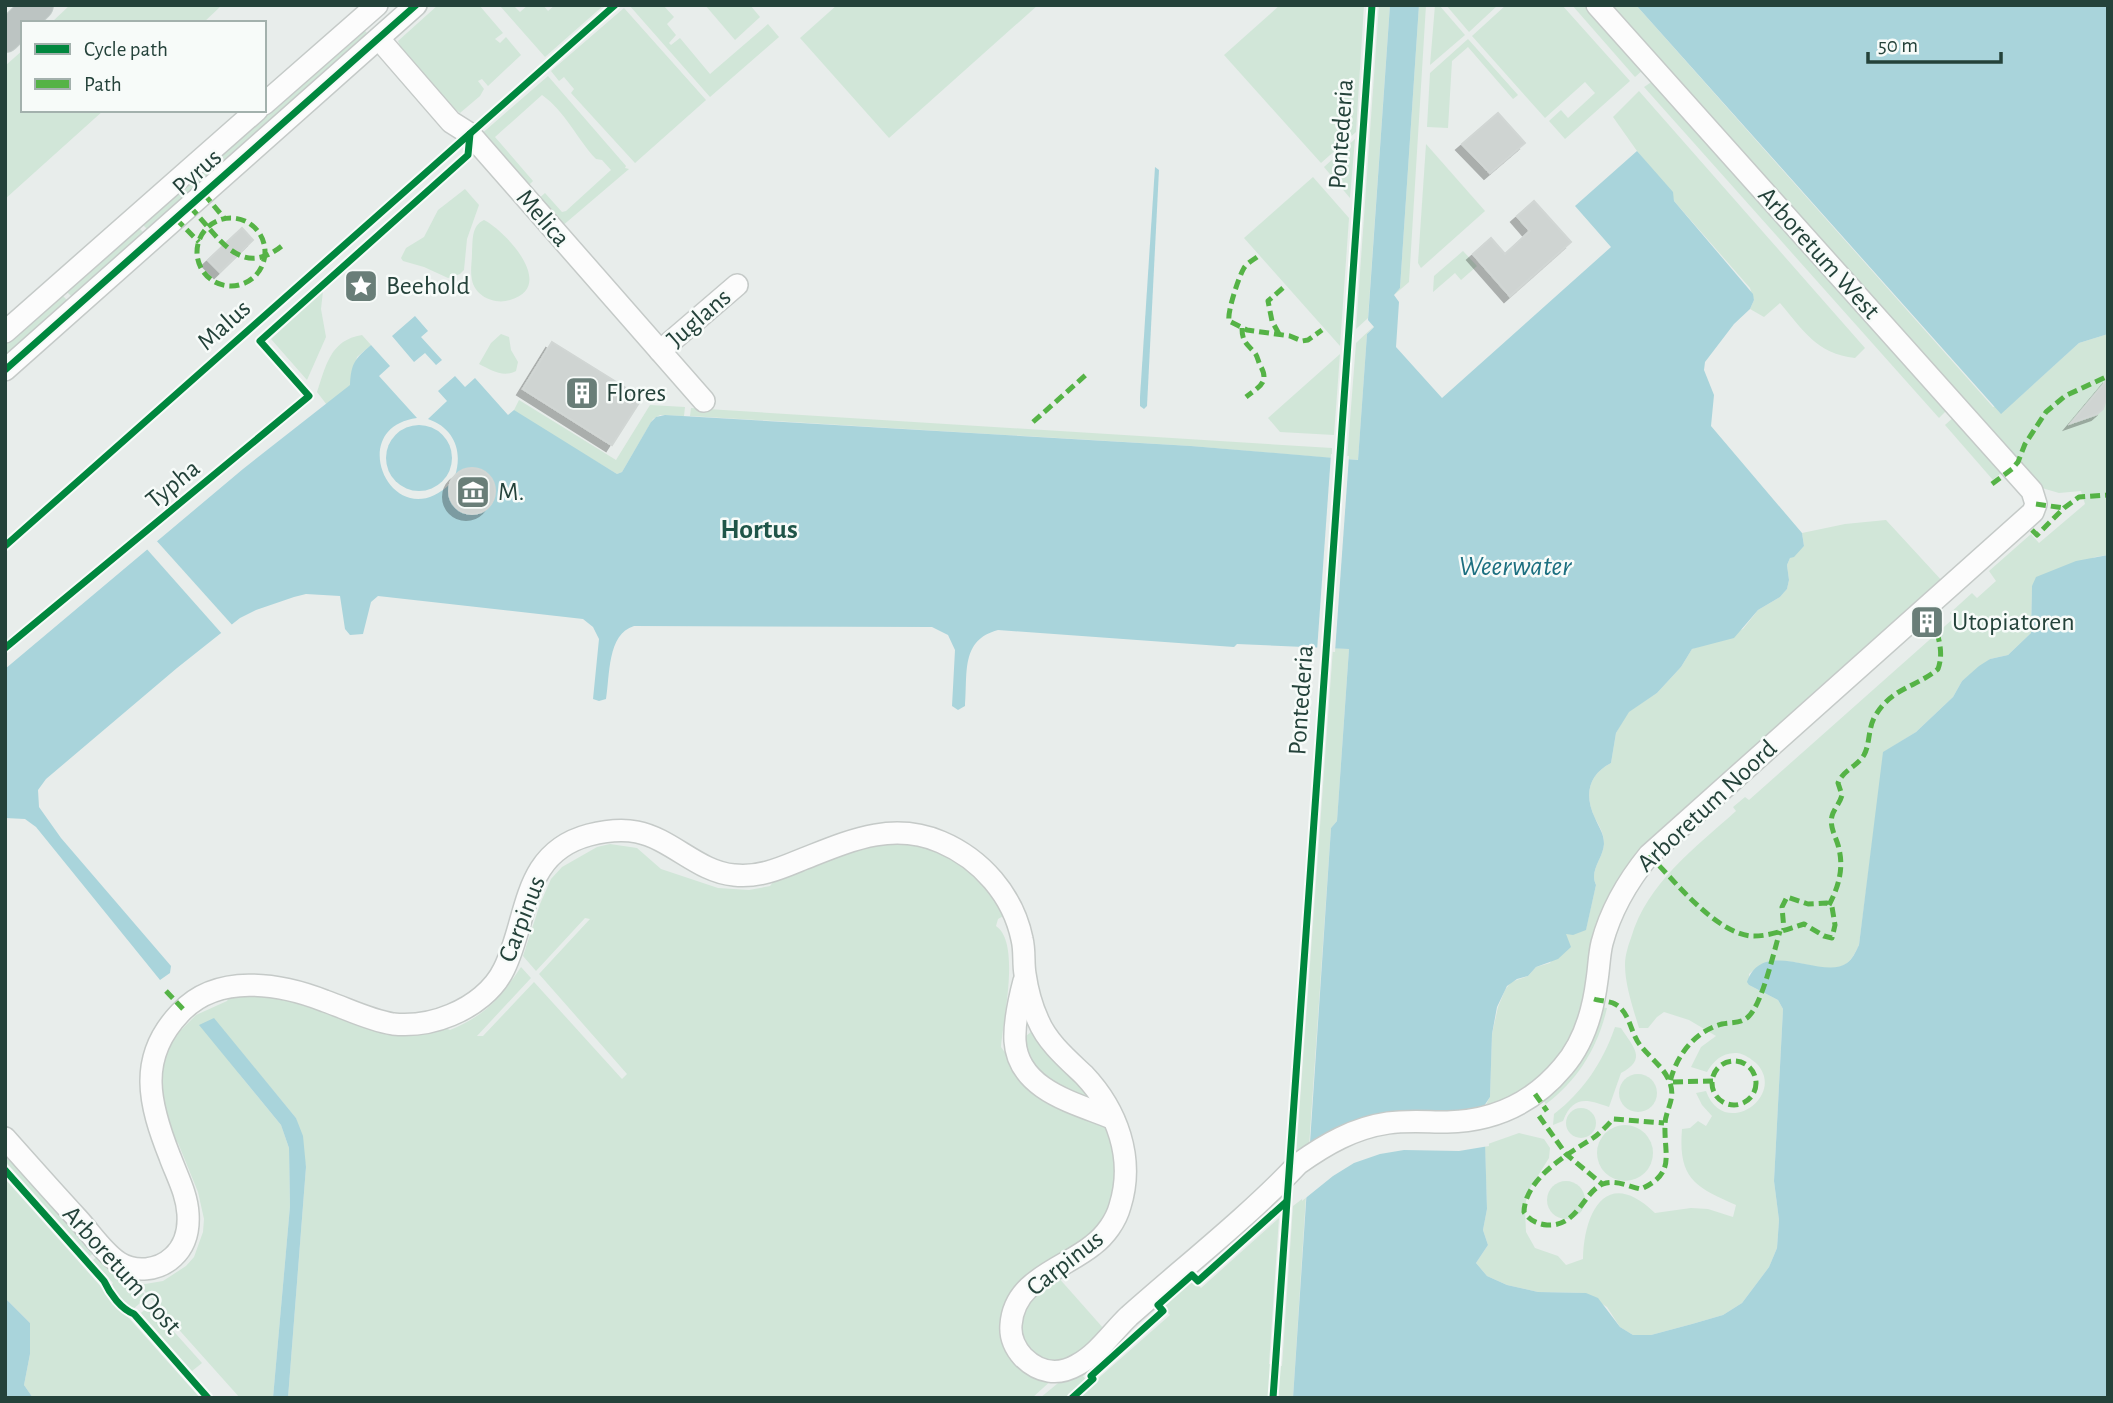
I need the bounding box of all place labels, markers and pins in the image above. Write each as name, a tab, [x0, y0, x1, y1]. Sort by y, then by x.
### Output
place icon: Beehold	[342, 267, 380, 305]
place label: Beehold	[386, 273, 470, 299]
building icon: Flores	[563, 374, 601, 412]
place label: Flores	[606, 380, 666, 406]
museum icon: M.	[454, 473, 492, 511]
place label: M.	[498, 479, 524, 505]
building icon: Utopiatoren	[1908, 603, 1946, 641]
place label: Utopiatoren	[1952, 609, 2075, 635]

